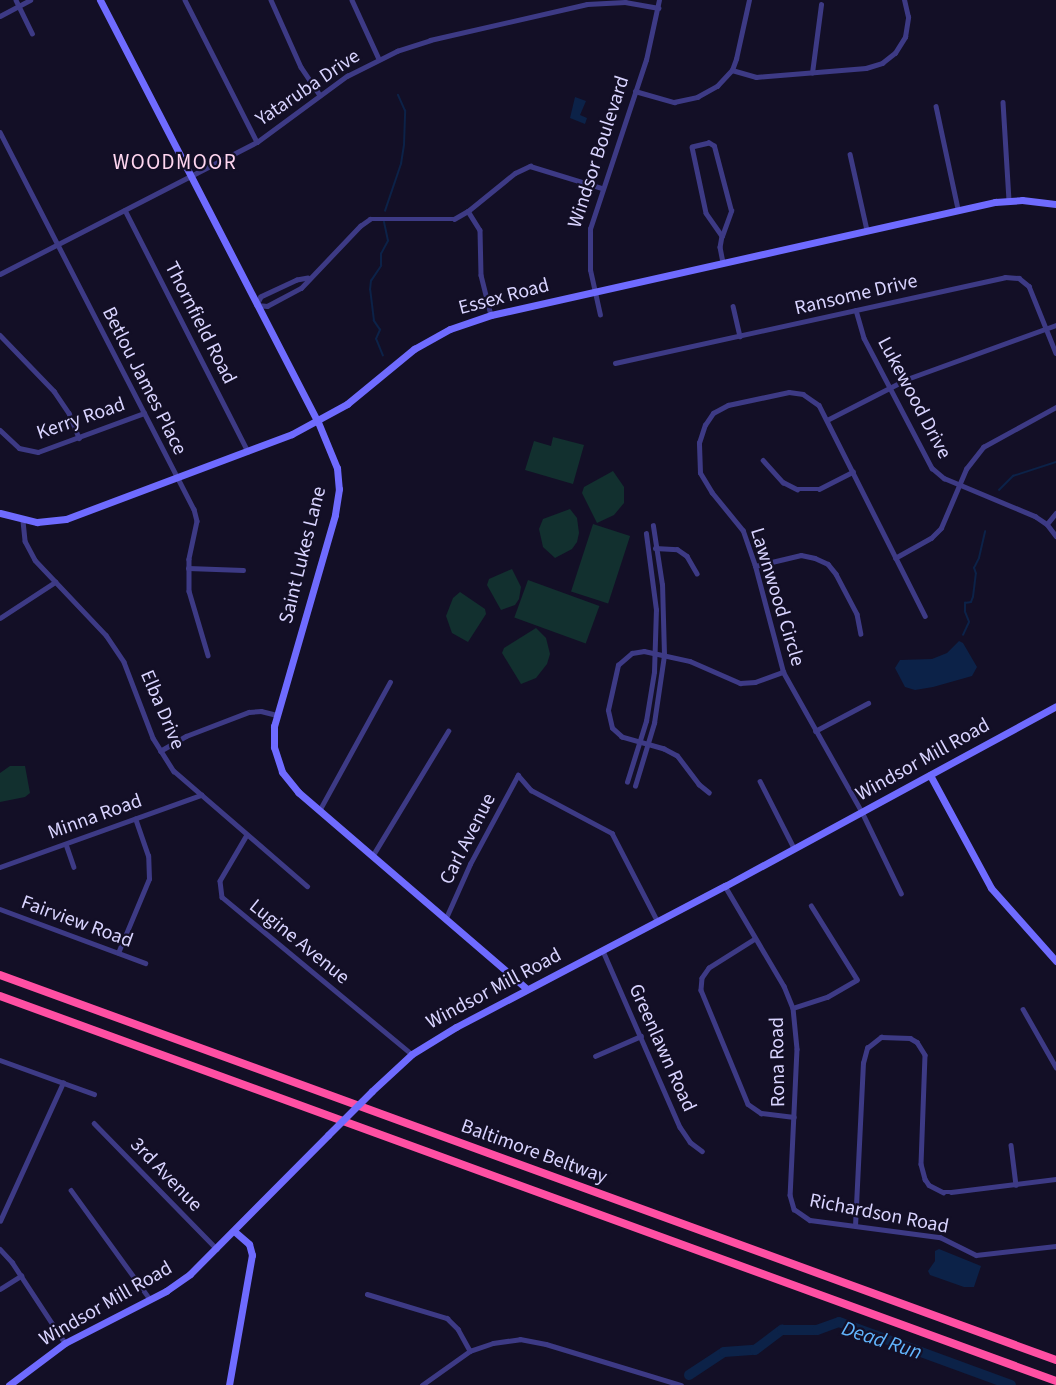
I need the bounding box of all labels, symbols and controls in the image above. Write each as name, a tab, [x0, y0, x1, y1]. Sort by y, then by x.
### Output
street label: Yataruba Drive	[251, 44, 365, 132]
street label: Windsor Boulevard	[563, 73, 635, 231]
district label: WOODMOOR	[113, 149, 237, 175]
street label: Thornfield Road	[159, 258, 241, 388]
street label: Ransome Drive	[792, 269, 920, 321]
street label: Essex Road	[456, 273, 552, 321]
street label: Betlou James Place	[96, 303, 192, 459]
street label: Lukewood Drive	[872, 333, 956, 463]
street label: Kerry Road	[34, 393, 128, 445]
street label: Saint Lukes Lane	[274, 484, 332, 626]
street label: Lawnwood Circle	[745, 525, 809, 669]
street label: Elba Drive	[135, 667, 189, 753]
street label: Windsor Mill Road	[852, 713, 994, 807]
street label: Minna Road	[45, 789, 145, 845]
street label: Carl Avenue	[435, 789, 501, 889]
street label: Fairview Road	[18, 891, 136, 953]
street label: Lugine Avenue	[244, 894, 354, 990]
street label: Windsor Mill Road	[422, 943, 566, 1035]
street label: Greenlawn Road	[623, 980, 701, 1116]
street label: Rona Road	[765, 1017, 791, 1107]
street label: Baltimore Beltway	[458, 1114, 610, 1190]
street label: 3rd Avenue	[125, 1133, 207, 1217]
street label: Richardson Road	[807, 1189, 951, 1239]
street label: Windsor Mill Road	[35, 1256, 177, 1352]
water label: Dead Run	[839, 1315, 925, 1365]

